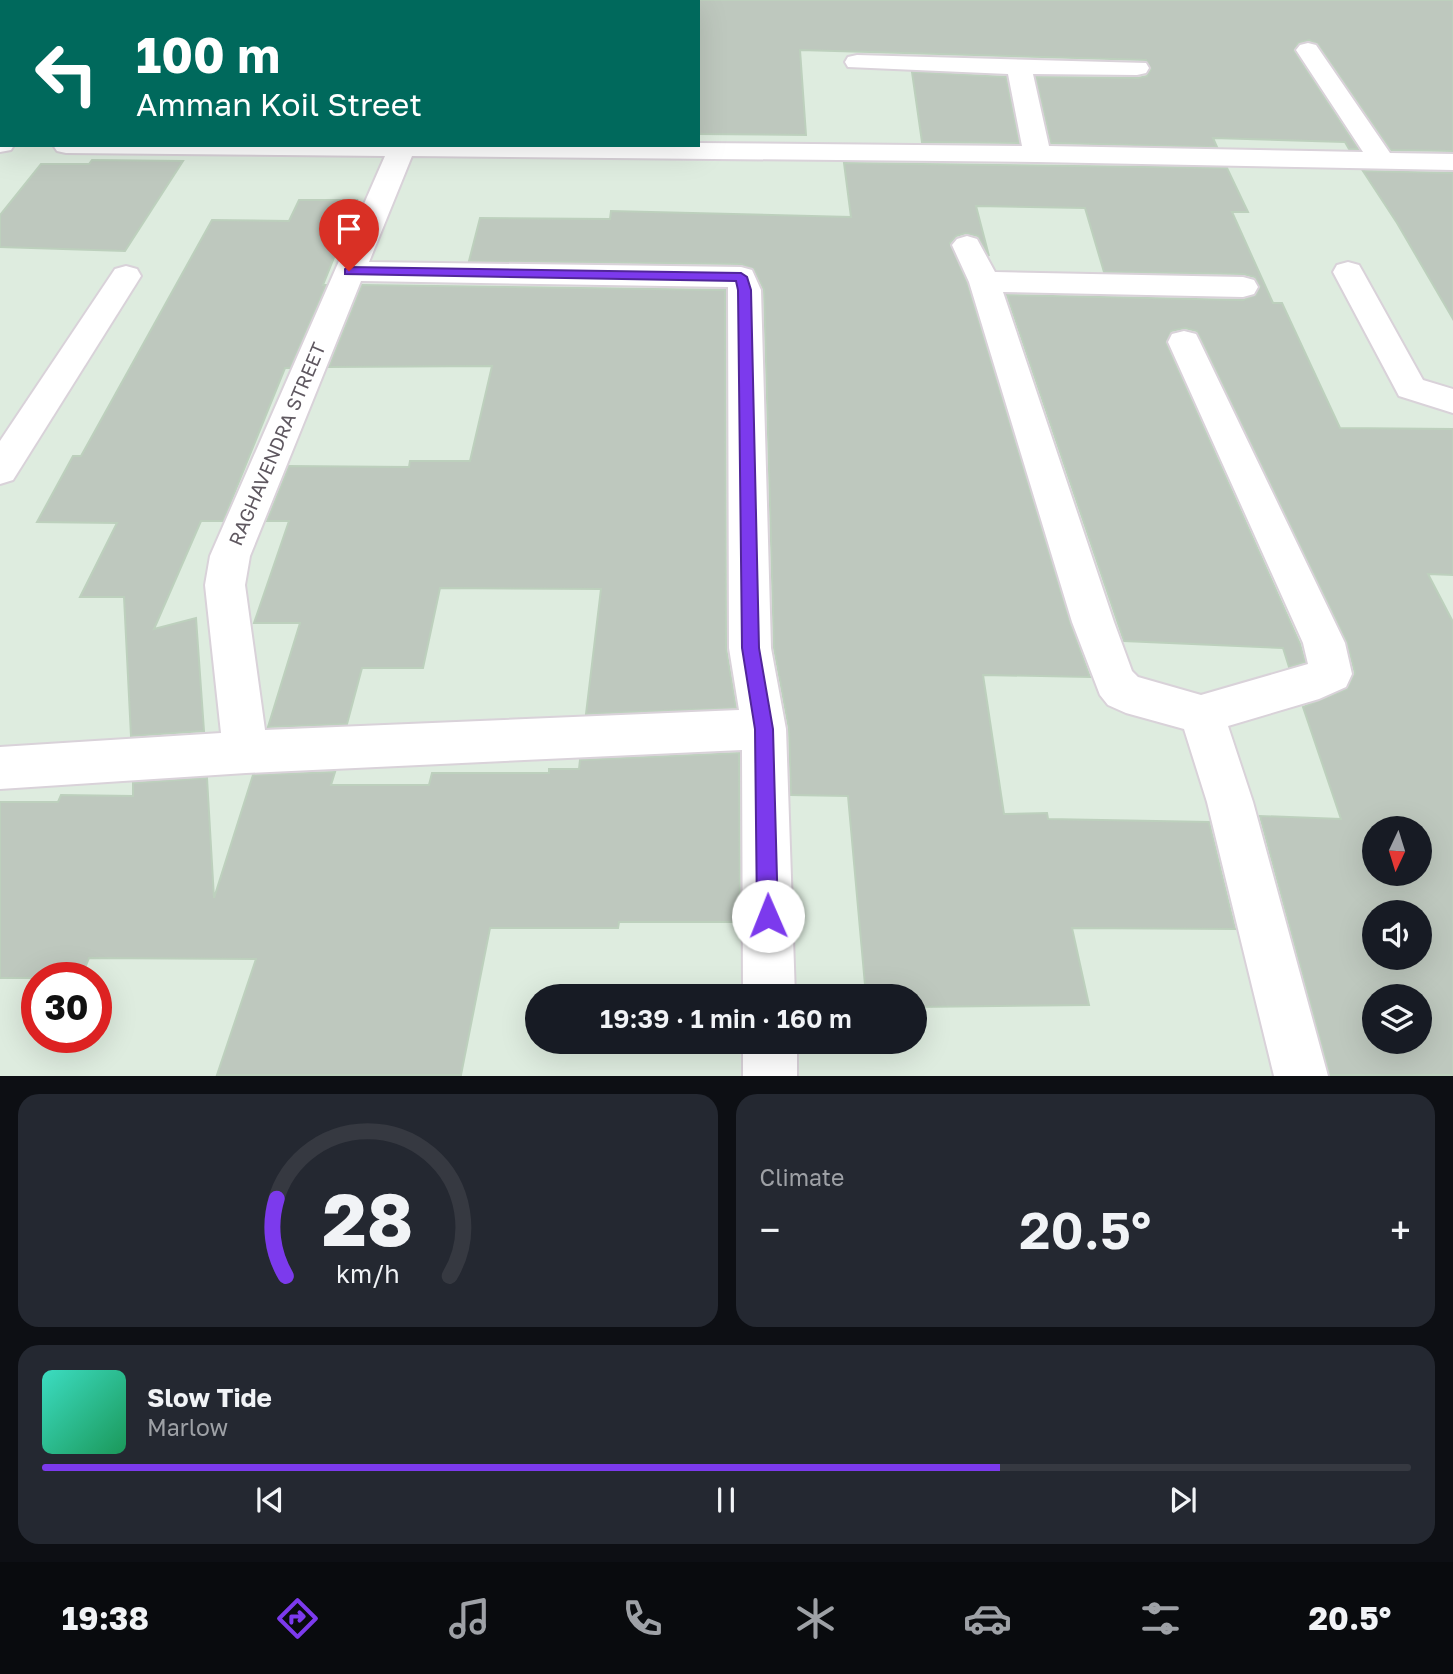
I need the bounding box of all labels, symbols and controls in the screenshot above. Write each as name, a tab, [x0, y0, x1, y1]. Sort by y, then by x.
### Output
text: 100 m	[136, 25, 280, 84]
icon: left	[21, 28, 112, 119]
text: Amman Koil Street	[136, 85, 422, 123]
pin	[319, 199, 379, 271]
icon: arrive	[330, 210, 368, 248]
street label: RAGHAVENDRA STREET	[223, 339, 330, 549]
north arrow	[1362, 816, 1432, 886]
map controls	[1362, 816, 1432, 1054]
position arrow	[731, 879, 805, 953]
button: sound	[1362, 900, 1432, 970]
speed limit sign: 30	[21, 962, 112, 1053]
button: layers	[1362, 984, 1432, 1054]
text: 19:39 · 1 min · 160 m	[600, 1003, 852, 1034]
text: Climate	[760, 1163, 844, 1191]
text: 28	[322, 1176, 413, 1263]
text: 20.5°	[1019, 1198, 1151, 1260]
text: −	[760, 1207, 780, 1252]
text: +	[1390, 1207, 1411, 1252]
text: km/h	[336, 1258, 400, 1289]
text: Slow Tide	[147, 1382, 272, 1413]
text: Marlow	[147, 1413, 228, 1441]
icon: previous	[251, 1481, 289, 1519]
icon: pause	[707, 1481, 745, 1519]
icon: next	[1164, 1481, 1202, 1519]
icon: directions	[273, 1594, 322, 1643]
icon: music	[445, 1594, 494, 1643]
icon: phone	[618, 1594, 667, 1643]
icon: climate	[791, 1594, 840, 1643]
icon: car	[963, 1594, 1012, 1643]
icon: filters	[1136, 1594, 1185, 1643]
text: 19:38	[62, 1599, 149, 1637]
text: 20.5°	[1309, 1599, 1391, 1637]

